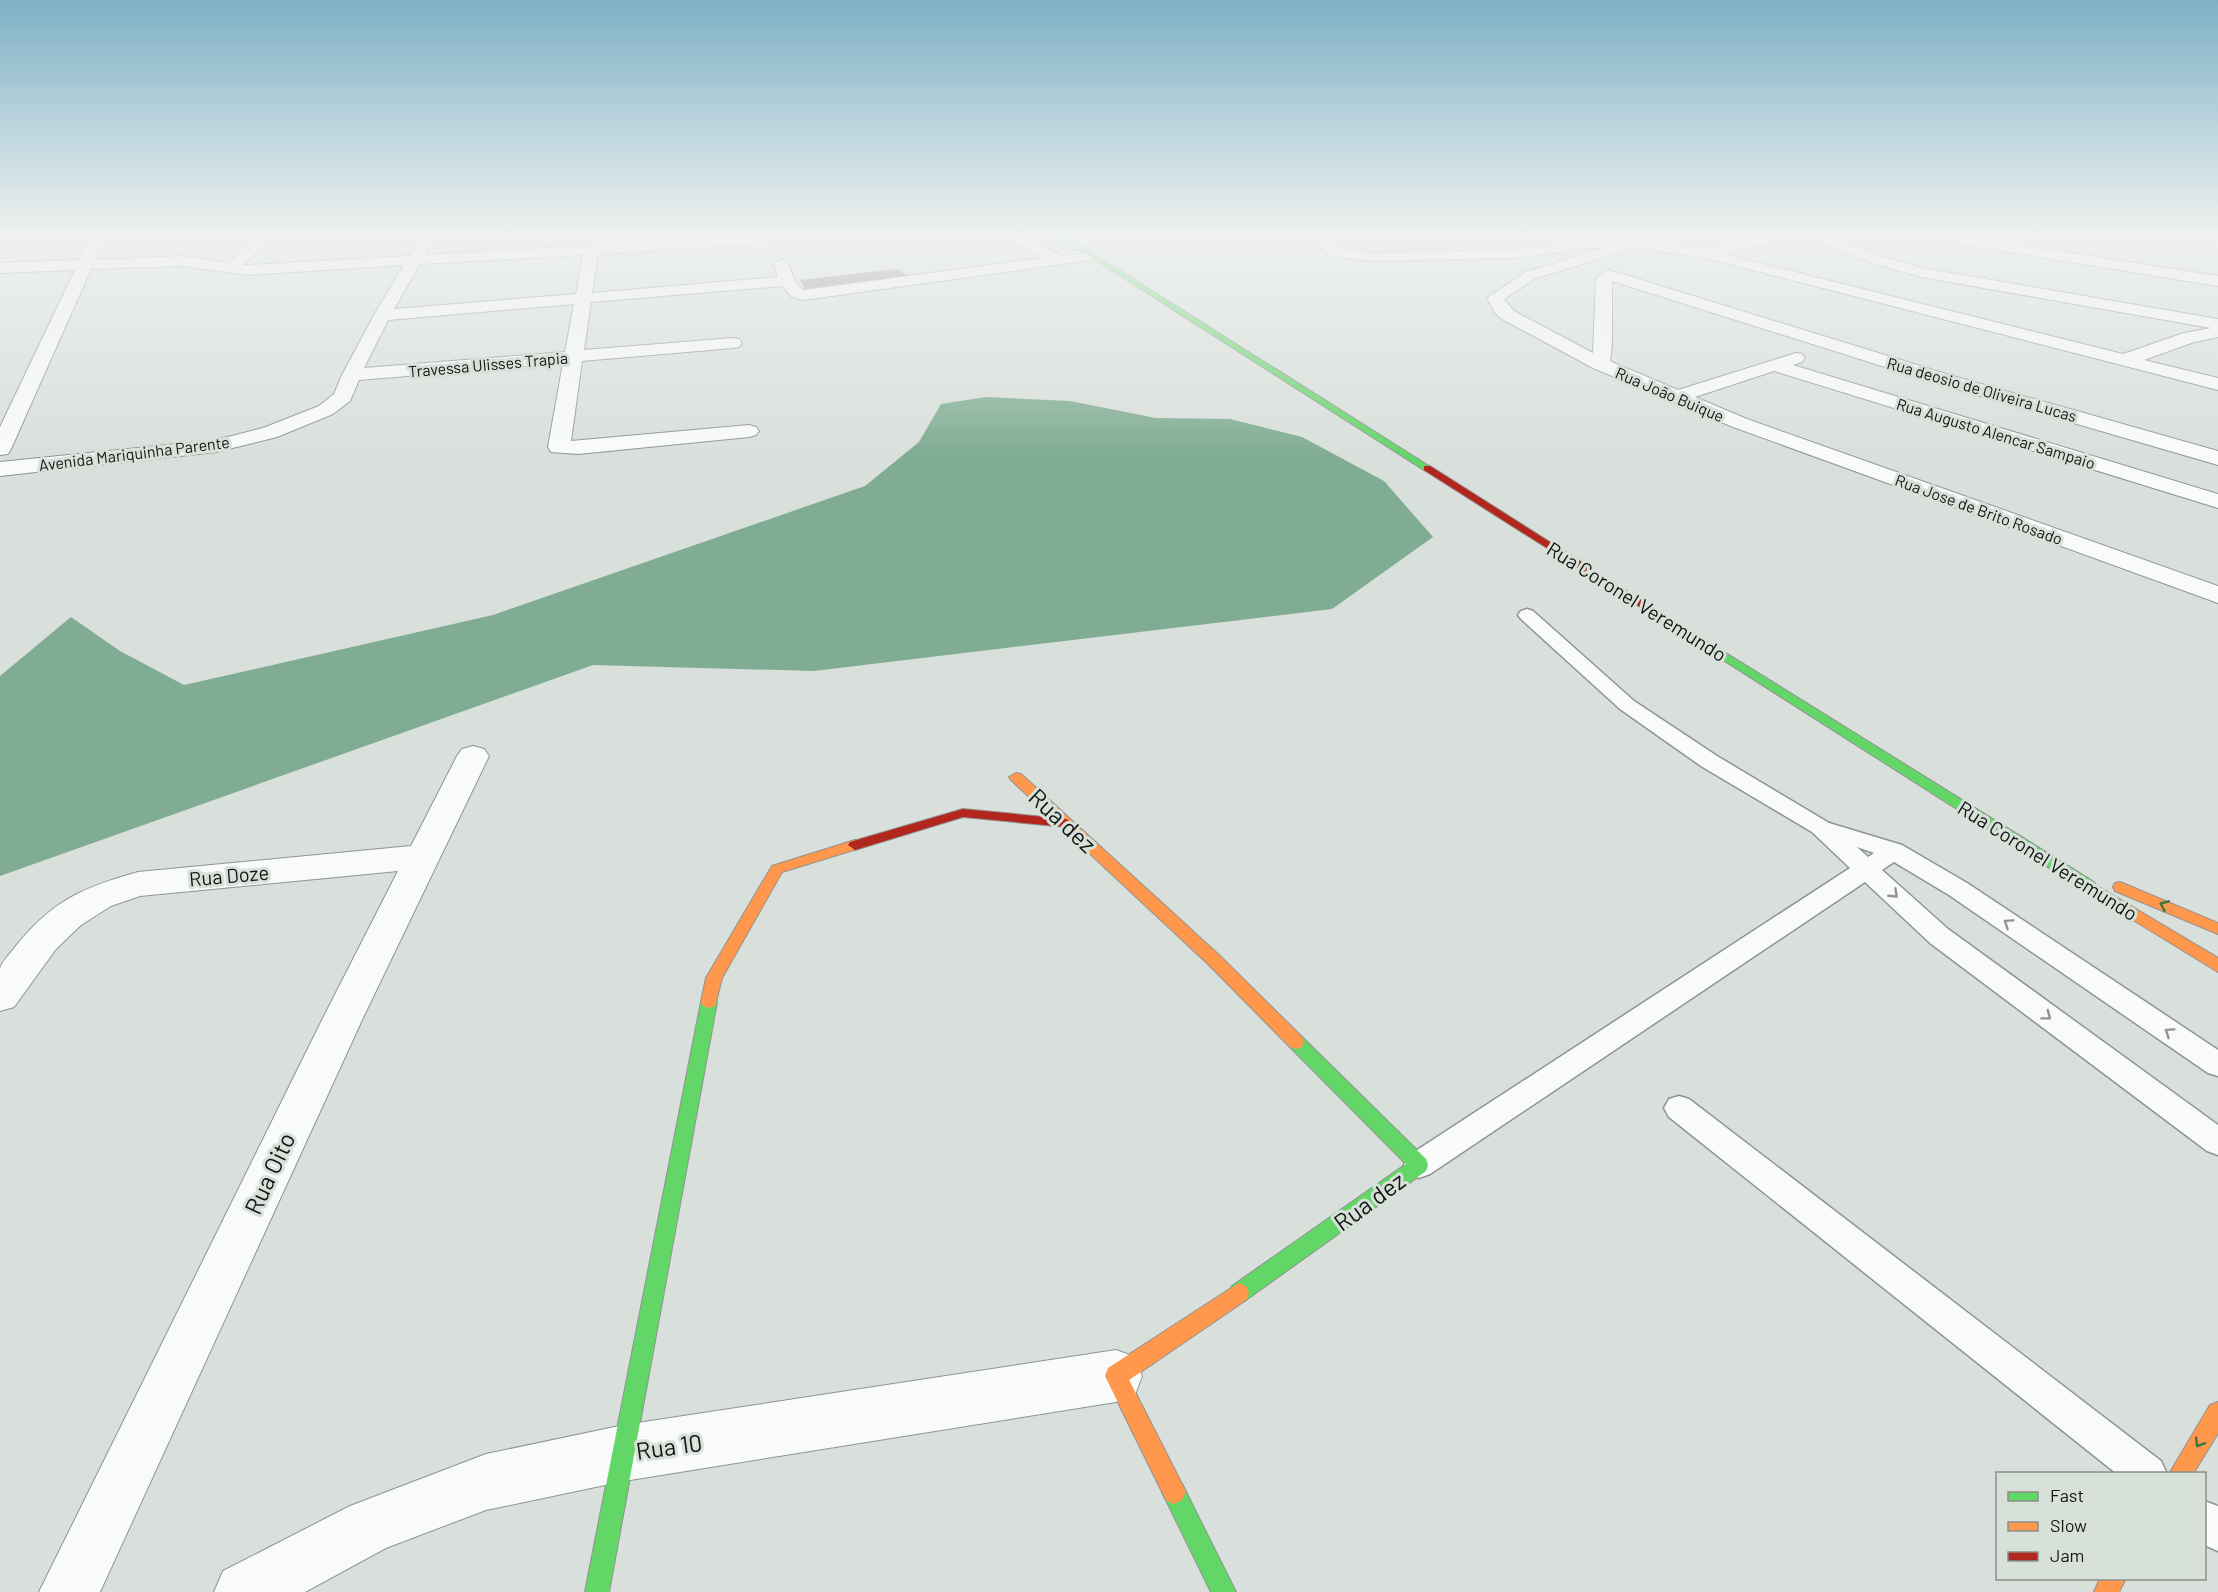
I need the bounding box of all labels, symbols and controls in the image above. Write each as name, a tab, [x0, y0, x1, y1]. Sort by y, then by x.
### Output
street label: Travessa Ulisses Trapia	[407, 348, 569, 380]
street label: Rua deosio de Oliveira Lucas	[1885, 353, 2079, 425]
street label: Rua João Buique	[1613, 363, 1727, 425]
street label: Rua Augusto Alencar Sampaio	[1894, 394, 2098, 472]
street label: Avenida Mariquinha Parente	[37, 432, 231, 474]
street label: Rua Jose de Brito Rosado	[1893, 470, 2065, 548]
street label: Rua Coronel Veremundo	[1543, 536, 1731, 666]
street label: Rua dez	[1023, 782, 1103, 858]
street label: Rua Coronel Veremundo	[1954, 795, 2142, 925]
street label: Rua Doze	[188, 860, 270, 890]
one-way arrow	[1887, 887, 1898, 898]
one-way arrow	[2160, 900, 2171, 912]
one-way arrow	[2004, 919, 2015, 930]
one-way arrow	[2040, 1009, 2051, 1020]
one-way arrow	[2165, 1028, 2176, 1039]
street label: Rua Oito	[237, 1127, 301, 1219]
street label: Rua dez	[1328, 1165, 1410, 1237]
street label: Rua 10	[634, 1427, 704, 1465]
one-way arrow	[2194, 1437, 2206, 1447]
legend	[1996, 1472, 2206, 1580]
text: Fast	[2050, 1484, 2084, 1506]
text: Slow	[2050, 1514, 2087, 1536]
text: Jam	[2050, 1544, 2084, 1566]

